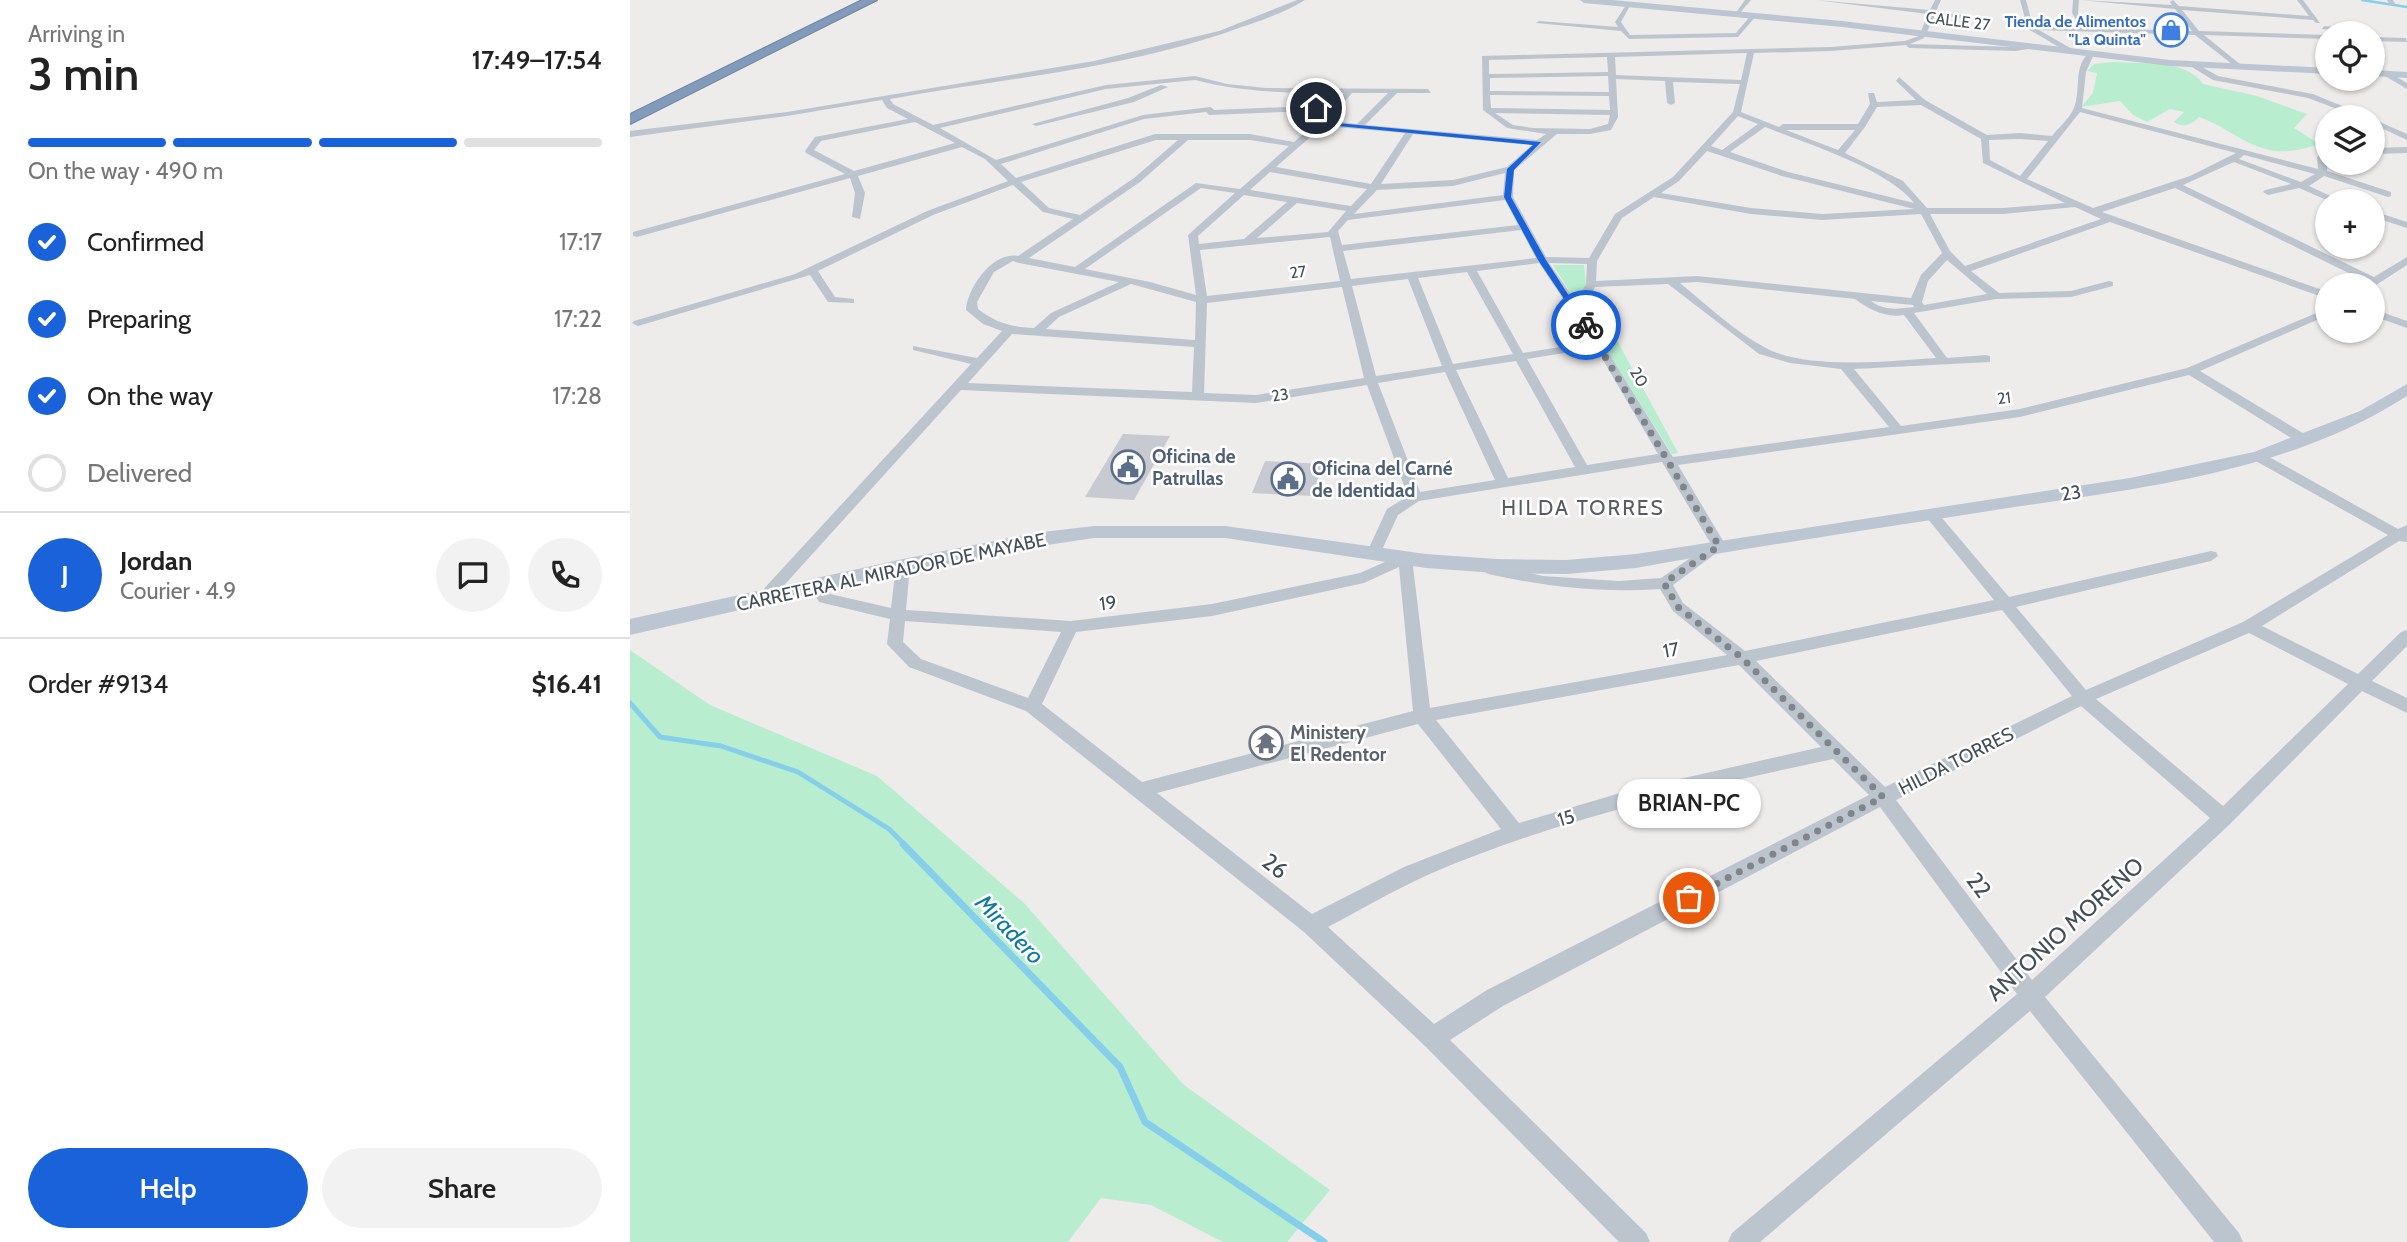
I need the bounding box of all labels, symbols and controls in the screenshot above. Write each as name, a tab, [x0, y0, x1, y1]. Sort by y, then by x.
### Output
street label: CALLE 27	[1925, 8, 1991, 34]
shop icon: Tienda de Alimentos "La Quinta"	[2152, 11, 2190, 49]
place label: Tienda de Alimentos "La Quinta"	[2004, 12, 2146, 49]
text: Arriving in	[28, 20, 125, 48]
map controls	[2315, 21, 2385, 343]
button: locate	[2315, 21, 2385, 91]
text: 17:49–17:54	[472, 44, 602, 76]
text: 3 min	[28, 46, 139, 102]
pin	[1286, 78, 1346, 138]
icon: home	[1297, 89, 1335, 127]
button: layers	[2315, 105, 2385, 175]
text: On the way · 490 m	[28, 157, 223, 185]
button: +	[2315, 189, 2385, 259]
icon: check	[28, 223, 66, 261]
text: Confirmed	[87, 226, 204, 258]
text: 17:17	[559, 228, 602, 256]
street label: 27	[1289, 262, 1307, 282]
button: −	[2315, 273, 2385, 343]
courier	[1551, 290, 1621, 360]
icon: check	[28, 300, 66, 338]
text: Preparing	[87, 303, 191, 335]
text: 17:22	[554, 305, 602, 333]
icon: bike	[1567, 306, 1605, 344]
street label: 20	[1626, 364, 1652, 390]
icon: check	[28, 377, 66, 415]
text: On the way	[87, 380, 213, 412]
text: 17:28	[552, 382, 602, 410]
street label: 23	[1270, 384, 1290, 406]
street label: 21	[1996, 388, 2012, 408]
place label: Oficina de Patrullas	[1152, 445, 1236, 490]
public building icon: Oficina de Patrullas	[1109, 448, 1147, 486]
text: Delivered	[87, 457, 192, 489]
place label: Oficina del Carné de Identidad	[1312, 457, 1453, 502]
public building icon: Oficina del Carné de Identidad	[1269, 460, 1307, 498]
street label: 23	[2059, 480, 2083, 506]
district label: HILDA TORRES	[1501, 495, 1665, 520]
street label: CARRETERA AL MIRADOR DE MAYABE	[734, 528, 1048, 616]
button: chat	[436, 538, 510, 612]
button: phone	[528, 538, 602, 612]
text: Jordan	[120, 545, 192, 577]
text: J	[61, 559, 69, 591]
text: Courier · 4.9	[120, 577, 236, 605]
street label: 19	[1098, 591, 1118, 615]
street label: 17	[1661, 637, 1681, 663]
text: Order #9134	[28, 668, 168, 700]
text: $16.41	[531, 668, 602, 700]
place label: Ministery El Redentor	[1290, 721, 1387, 766]
street label: HILDA TORRES	[1895, 722, 2017, 800]
temple icon: Ministery El Redentor	[1247, 724, 1285, 762]
callout: BRIAN-PC	[1617, 779, 1761, 828]
text: BRIAN-PC	[1638, 789, 1740, 817]
street label: 15	[1555, 805, 1577, 831]
street label: 26	[1256, 847, 1294, 885]
street label: ANTONIO MORENO	[1981, 851, 2149, 1007]
street label: 22	[1961, 867, 1997, 903]
pin	[1659, 868, 1719, 928]
icon: bag	[1670, 879, 1708, 917]
water label: Miradero	[969, 887, 1050, 970]
button: Help	[28, 1148, 308, 1228]
button: Share	[322, 1148, 602, 1228]

